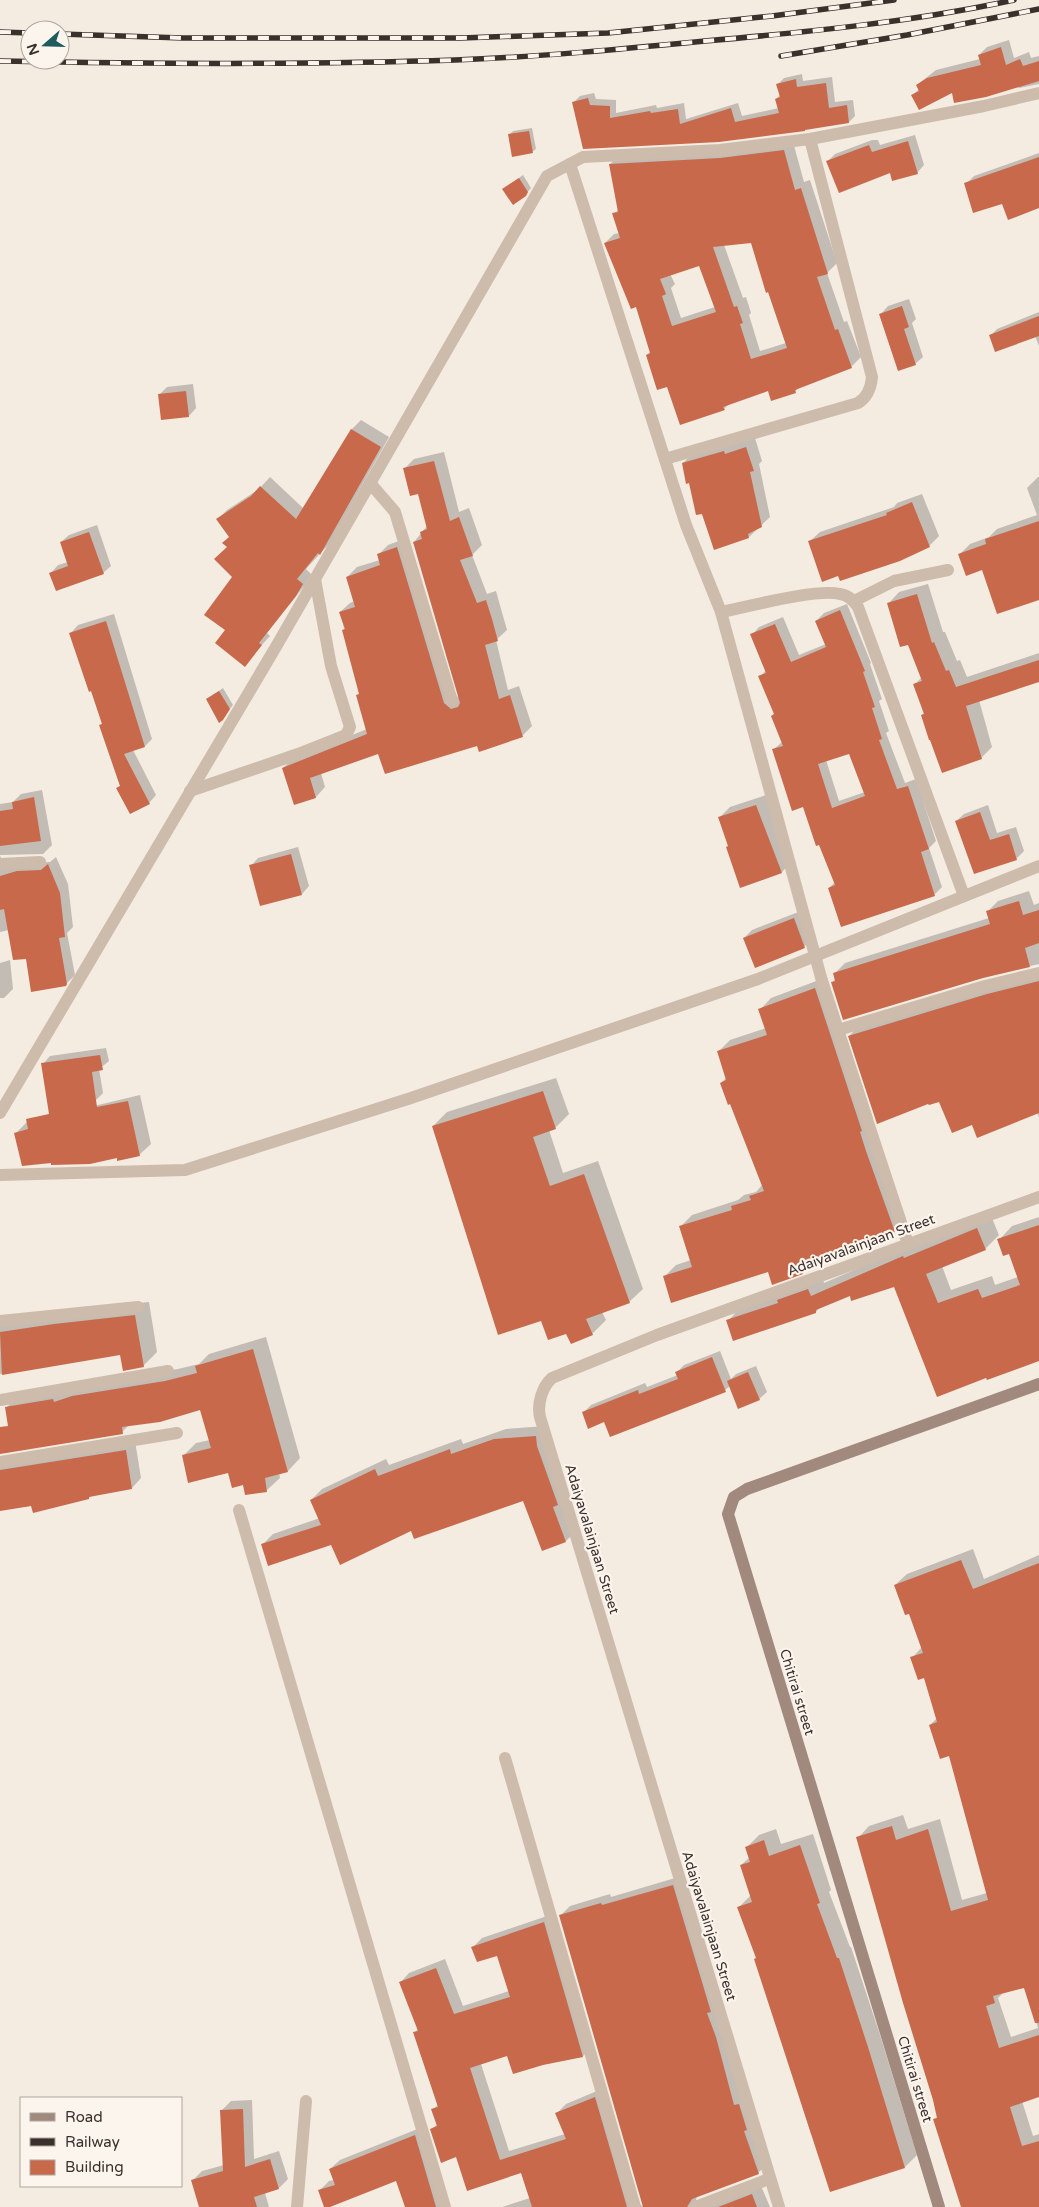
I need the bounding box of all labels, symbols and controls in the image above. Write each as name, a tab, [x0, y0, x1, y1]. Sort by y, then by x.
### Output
north arrow	[20, 20, 70, 70]
text: N	[23, 41, 43, 57]
street label: Adaiyavalainjaan Street	[785, 1210, 938, 1280]
street label: Adaiyavalainjaan Street	[561, 1462, 623, 1617]
street label: Chitirai street	[776, 1647, 818, 1738]
street label: Adaiyavalainjaan Street	[678, 1849, 740, 2004]
street label: Chitirai street	[894, 2034, 936, 2125]
legend	[20, 2097, 182, 2187]
text: Road	[65, 2108, 103, 2126]
text: Railway	[65, 2133, 120, 2151]
text: Building	[65, 2158, 124, 2176]

